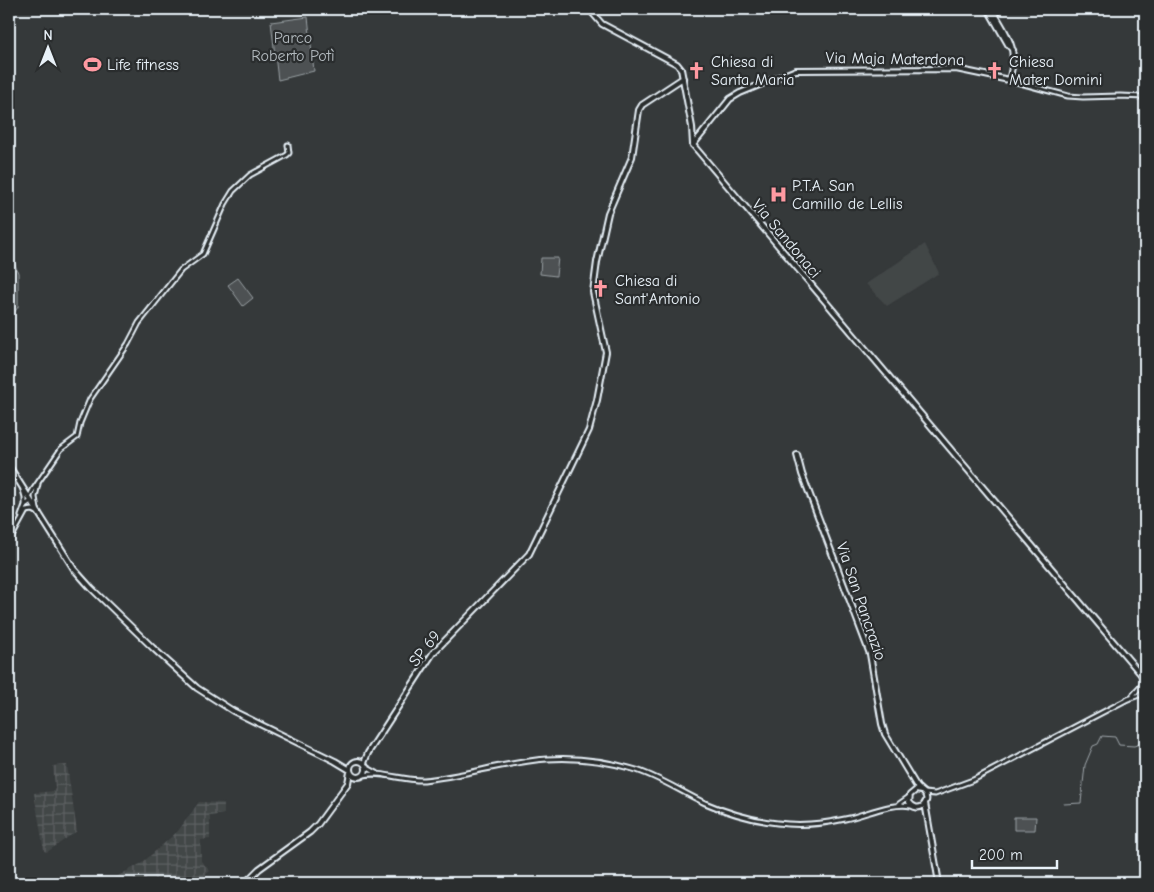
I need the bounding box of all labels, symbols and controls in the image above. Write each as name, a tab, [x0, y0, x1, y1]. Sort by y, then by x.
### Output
north arrow	[22, 22, 72, 72]
text: N	[43, 27, 53, 44]
park label: Parco Roberto Potì	[251, 29, 335, 65]
street label: Via Maja Materdona	[826, 49, 964, 69]
place label: Chiesa di Santa Maria	[711, 53, 795, 89]
place label: Chiesa Mater Domini	[1009, 53, 1102, 89]
sports icon: Life fitness	[83, 54, 103, 74]
place label: Life fitness	[107, 56, 179, 74]
church icon: Chiesa di Santa Maria	[687, 60, 707, 80]
church icon: Chiesa Mater Domini	[985, 60, 1005, 80]
place label: P.T.A. San Camillo de Lellis	[792, 177, 903, 213]
hospital icon: P.T.A. San Camillo de Lellis	[768, 184, 788, 204]
street label: Via Sandonaci	[748, 196, 824, 282]
place label: Chiesa di Sant'Antonio	[615, 272, 700, 308]
church icon: Chiesa di Sant'Antonio	[591, 279, 611, 299]
street label: Via San Pancrazio	[832, 540, 890, 663]
street label: SP 69	[405, 627, 444, 670]
scale bar	[972, 837, 1056, 869]
text: 200 m	[979, 846, 1023, 864]

